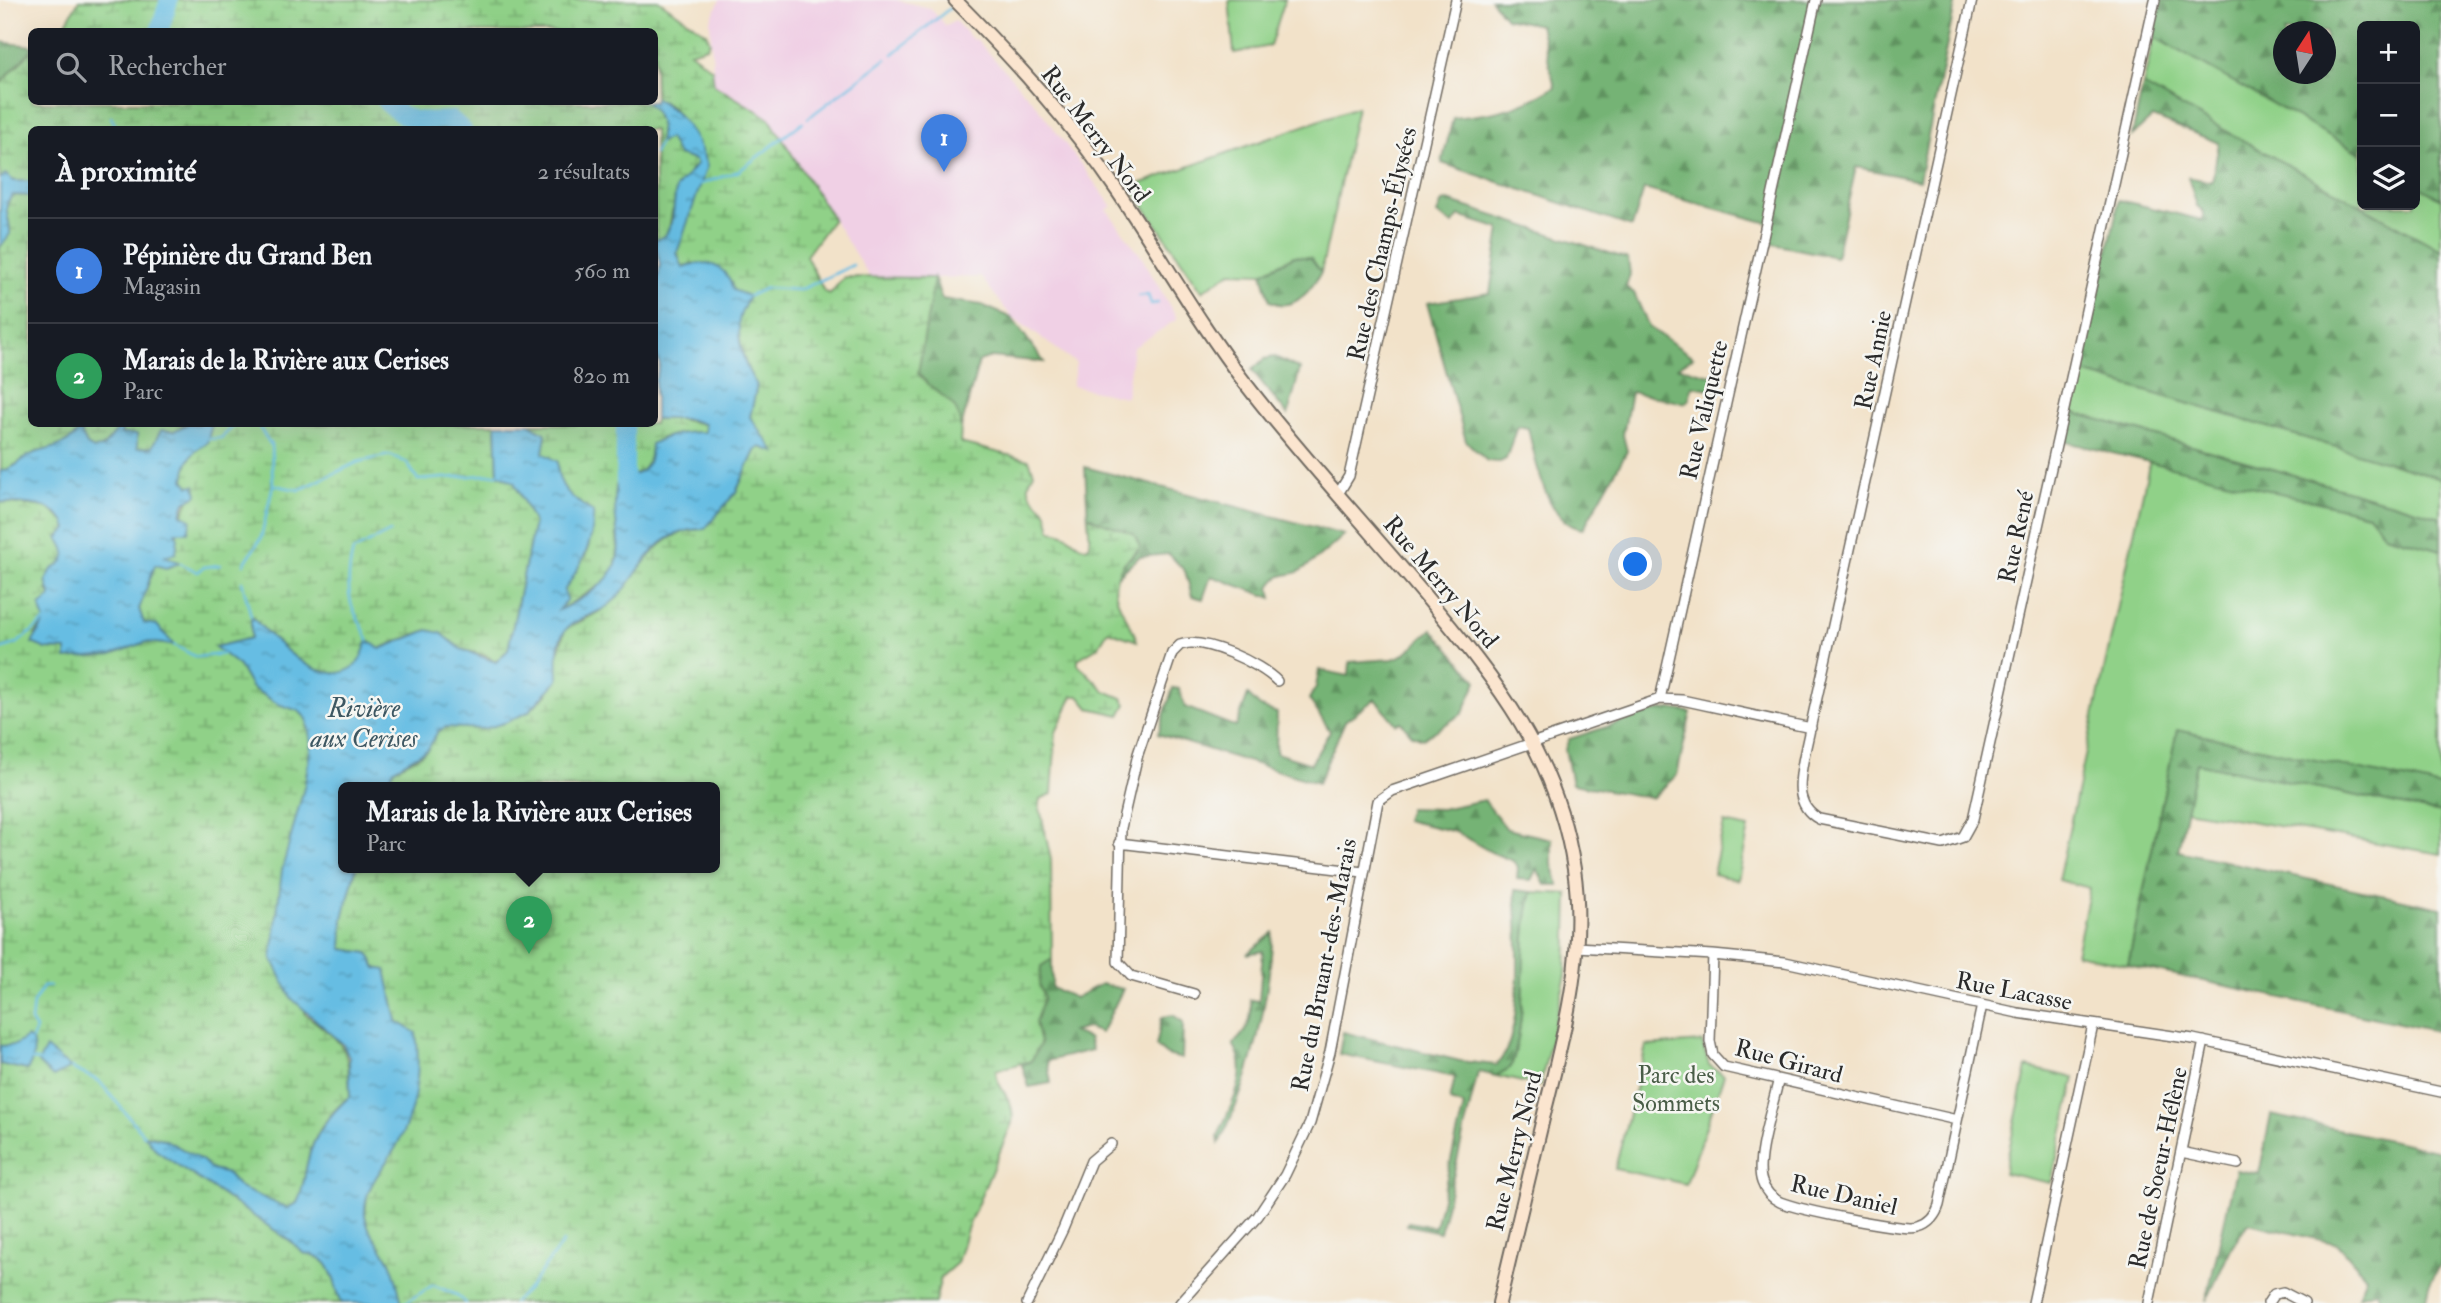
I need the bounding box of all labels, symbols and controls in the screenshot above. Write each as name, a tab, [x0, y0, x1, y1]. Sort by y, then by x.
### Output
north arrow	[2273, 21, 2336, 84]
map controls	[2357, 21, 2420, 210]
button: +	[2357, 21, 2420, 84]
search box	[28, 28, 658, 105]
icon: search	[52, 48, 90, 86]
text: Rechercher	[108, 51, 227, 83]
street label: Rue Merry Nord	[1034, 60, 1157, 209]
button: −	[2357, 84, 2420, 147]
pin: 1	[921, 114, 967, 172]
street label: Rue des Champs-Élysées	[1340, 124, 1424, 364]
button: layers	[2357, 147, 2420, 210]
text: À proximité	[56, 153, 196, 190]
text: 2 résultats	[538, 157, 630, 186]
text: Pépinière du Grand Ben	[123, 240, 372, 272]
text: 1	[75, 256, 83, 285]
text: 560 m	[574, 256, 630, 285]
text: Magasin	[123, 272, 201, 301]
street label: Rue Annie	[1848, 308, 1899, 413]
street label: Rue Valiquette	[1673, 337, 1736, 483]
text: Marais de la Rivière aux Cerises	[123, 345, 449, 377]
text: 2	[73, 361, 85, 390]
text: 820 m	[573, 361, 630, 390]
text: Parc	[123, 377, 163, 406]
street label: Rue René	[1992, 487, 2042, 586]
street label: Rue Merry Nord	[1376, 510, 1505, 655]
your location	[1618, 547, 1652, 581]
water label: Rivière aux Cerises	[310, 693, 418, 755]
popup	[338, 782, 720, 873]
text: Marais de la Rivière aux Cerises	[366, 797, 692, 829]
text: Parc	[366, 829, 406, 858]
street label: Rue du Bruant-des-Marais	[1285, 836, 1364, 1094]
pin: 2	[506, 896, 552, 954]
street label: Rue Lacasse	[1953, 965, 2075, 1018]
street label: Rue Girard	[1732, 1032, 1846, 1091]
park label: Parc des Sommets	[1632, 1060, 1720, 1119]
street label: Rue de Soeur-Hélène	[2122, 1064, 2195, 1272]
street label: Rue Merry Nord	[1480, 1068, 1549, 1234]
street label: Rue Daniel	[1787, 1168, 1900, 1223]

